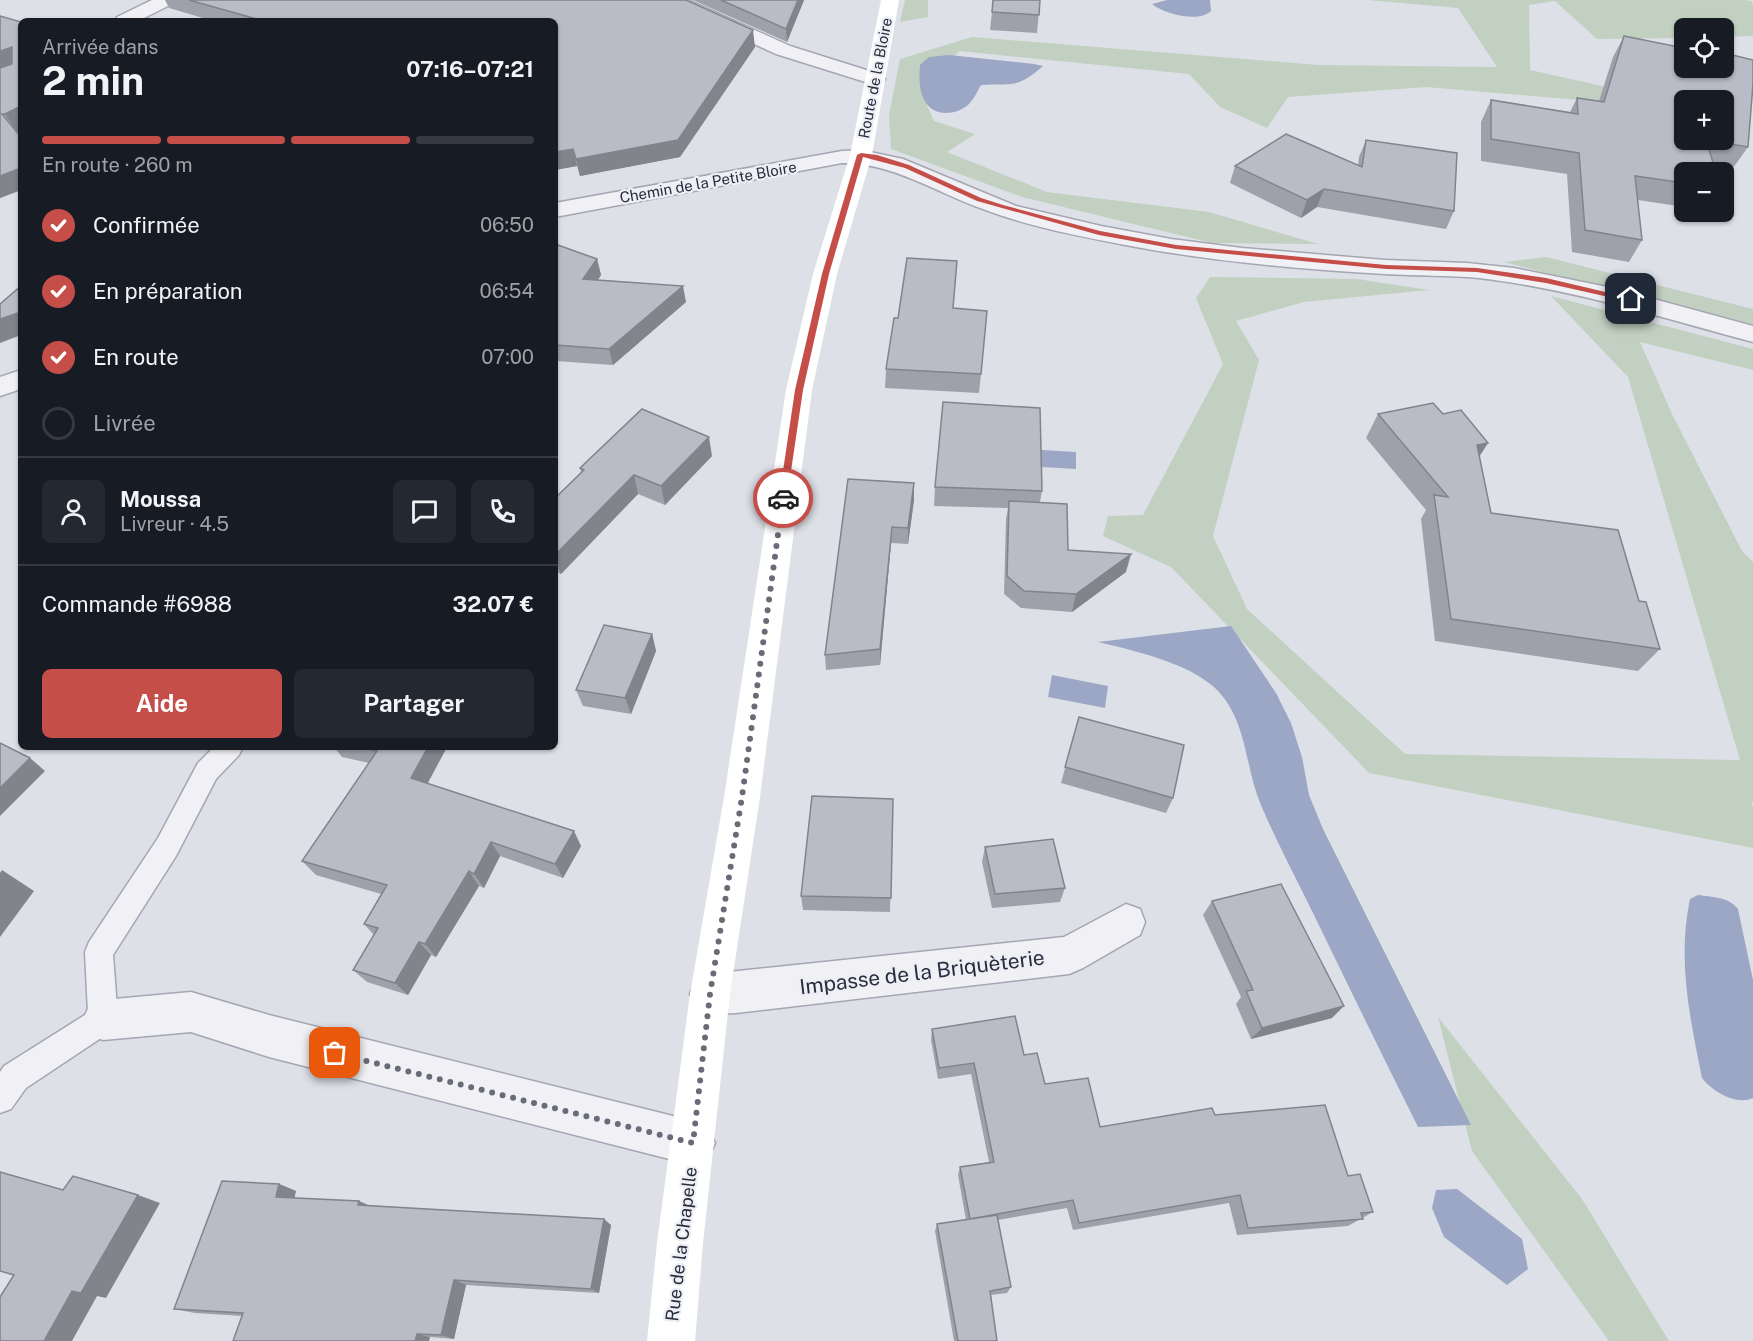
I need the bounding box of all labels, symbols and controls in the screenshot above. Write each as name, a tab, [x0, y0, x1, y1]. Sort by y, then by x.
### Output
street label: Route de la Bloire	[855, 16, 895, 140]
map controls	[1674, 18, 1734, 222]
button: locate	[1674, 18, 1734, 78]
text: Arrivée dans	[42, 35, 158, 59]
text: 07:16–07:21	[406, 56, 534, 82]
text: 2 min	[42, 58, 144, 104]
button: +	[1674, 90, 1734, 150]
text: En route · 260 m	[42, 153, 193, 177]
street label: Chemin de la Petite Bloire	[618, 158, 798, 206]
button: −	[1674, 162, 1734, 222]
icon: check	[42, 209, 75, 242]
text: Confirmée	[93, 212, 200, 238]
text: 06:50	[480, 213, 534, 237]
pin	[1605, 273, 1656, 324]
icon: check	[42, 275, 75, 308]
text: En préparation	[93, 278, 243, 304]
text: 06:54	[480, 279, 534, 303]
icon: home	[1614, 282, 1647, 315]
icon: check	[42, 341, 75, 374]
text: En route	[93, 344, 179, 370]
text: 07:00	[481, 345, 534, 369]
text: Livrée	[93, 410, 156, 436]
courier	[753, 468, 813, 528]
button: person	[42, 480, 105, 543]
button: chat	[393, 480, 456, 543]
button: phone	[471, 480, 534, 543]
icon: car	[767, 482, 800, 515]
text: Moussa	[120, 486, 201, 512]
text: Livreur · 4.5	[120, 512, 229, 536]
text: Commande #6988	[42, 591, 232, 617]
text: 32.07 €	[453, 591, 534, 617]
button: Aide	[42, 669, 282, 738]
button: Partager	[294, 669, 534, 738]
street label: Impasse de la Briquèterie	[798, 945, 1046, 999]
pin	[309, 1027, 360, 1078]
icon: bag	[318, 1036, 351, 1069]
street label: Rue de la Chapelle	[661, 1166, 701, 1322]

